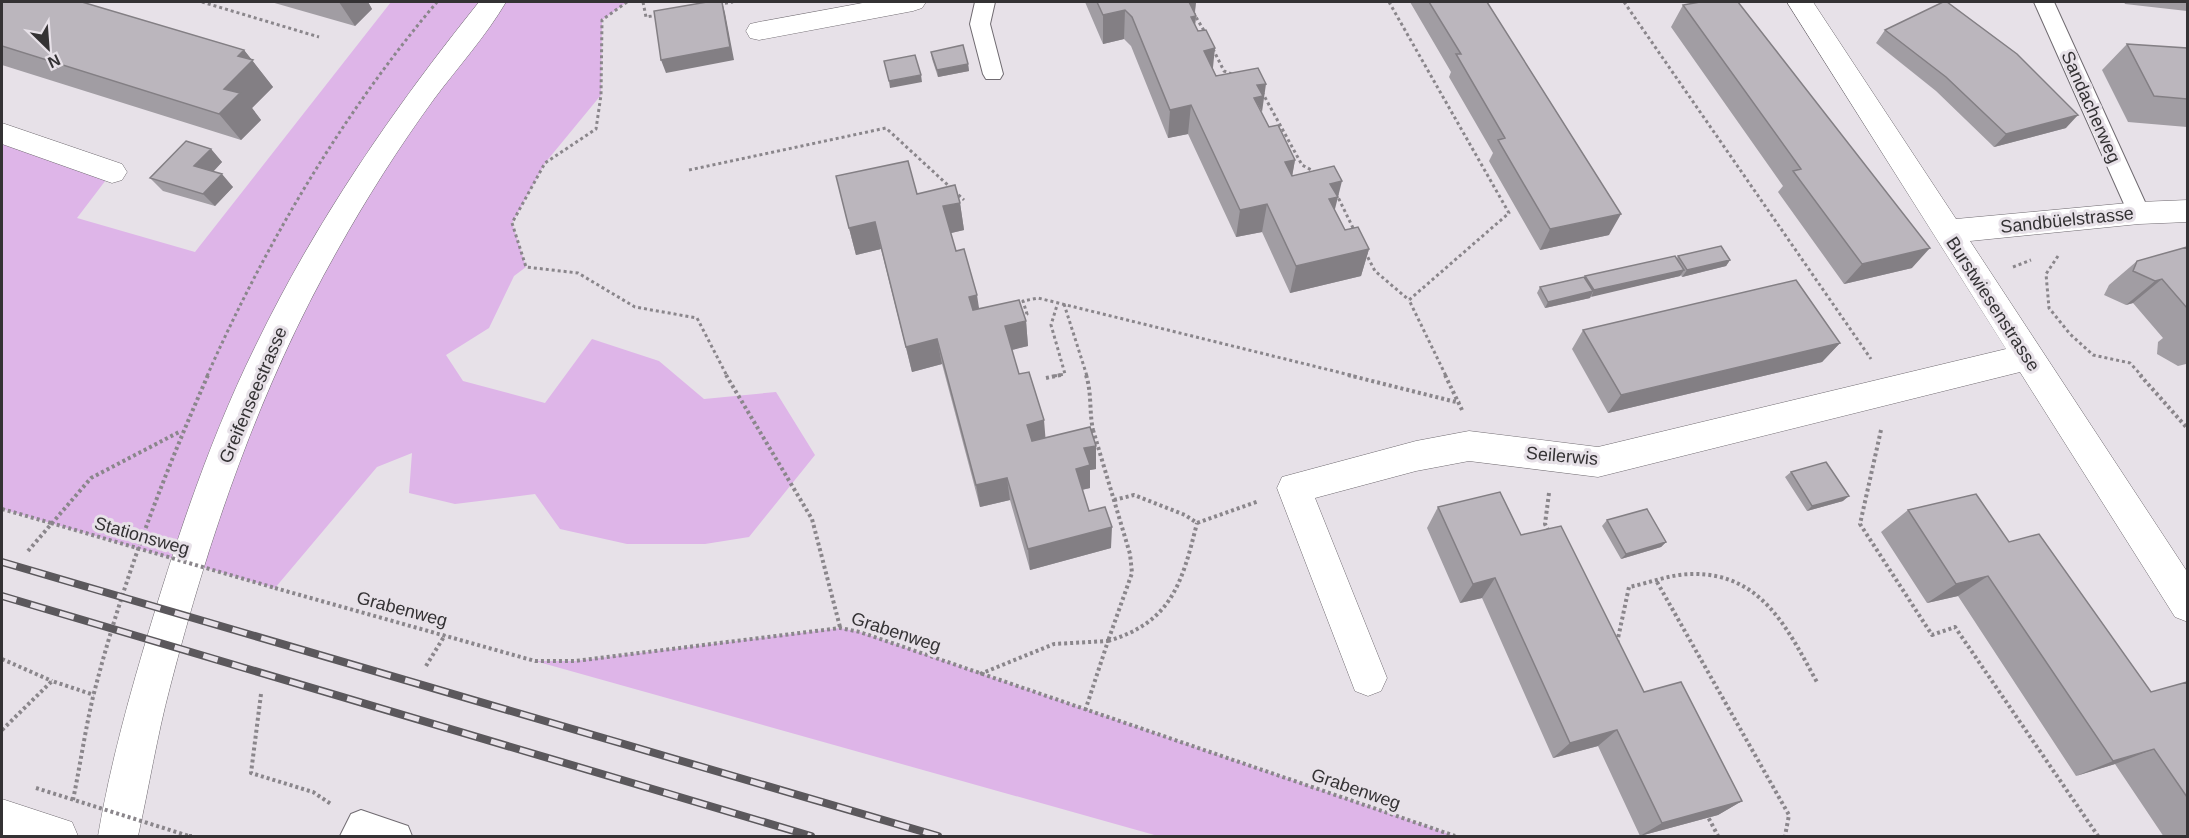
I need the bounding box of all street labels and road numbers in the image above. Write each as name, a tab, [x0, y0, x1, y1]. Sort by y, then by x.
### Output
street label: Sandacherweg	[2057, 48, 2125, 166]
street label: Sandbüelstrasse	[1999, 203, 2135, 237]
street label: Burstwiesenstrasse	[1942, 233, 2044, 375]
street label: Greifenseestrasse	[215, 324, 291, 466]
street label: Seilerwis	[1525, 443, 1599, 469]
street label: Stationsweg	[92, 513, 192, 559]
street label: Grabenweg	[354, 587, 450, 631]
street label: Grabenweg	[849, 608, 943, 656]
street label: Grabenweg	[1309, 764, 1403, 814]

